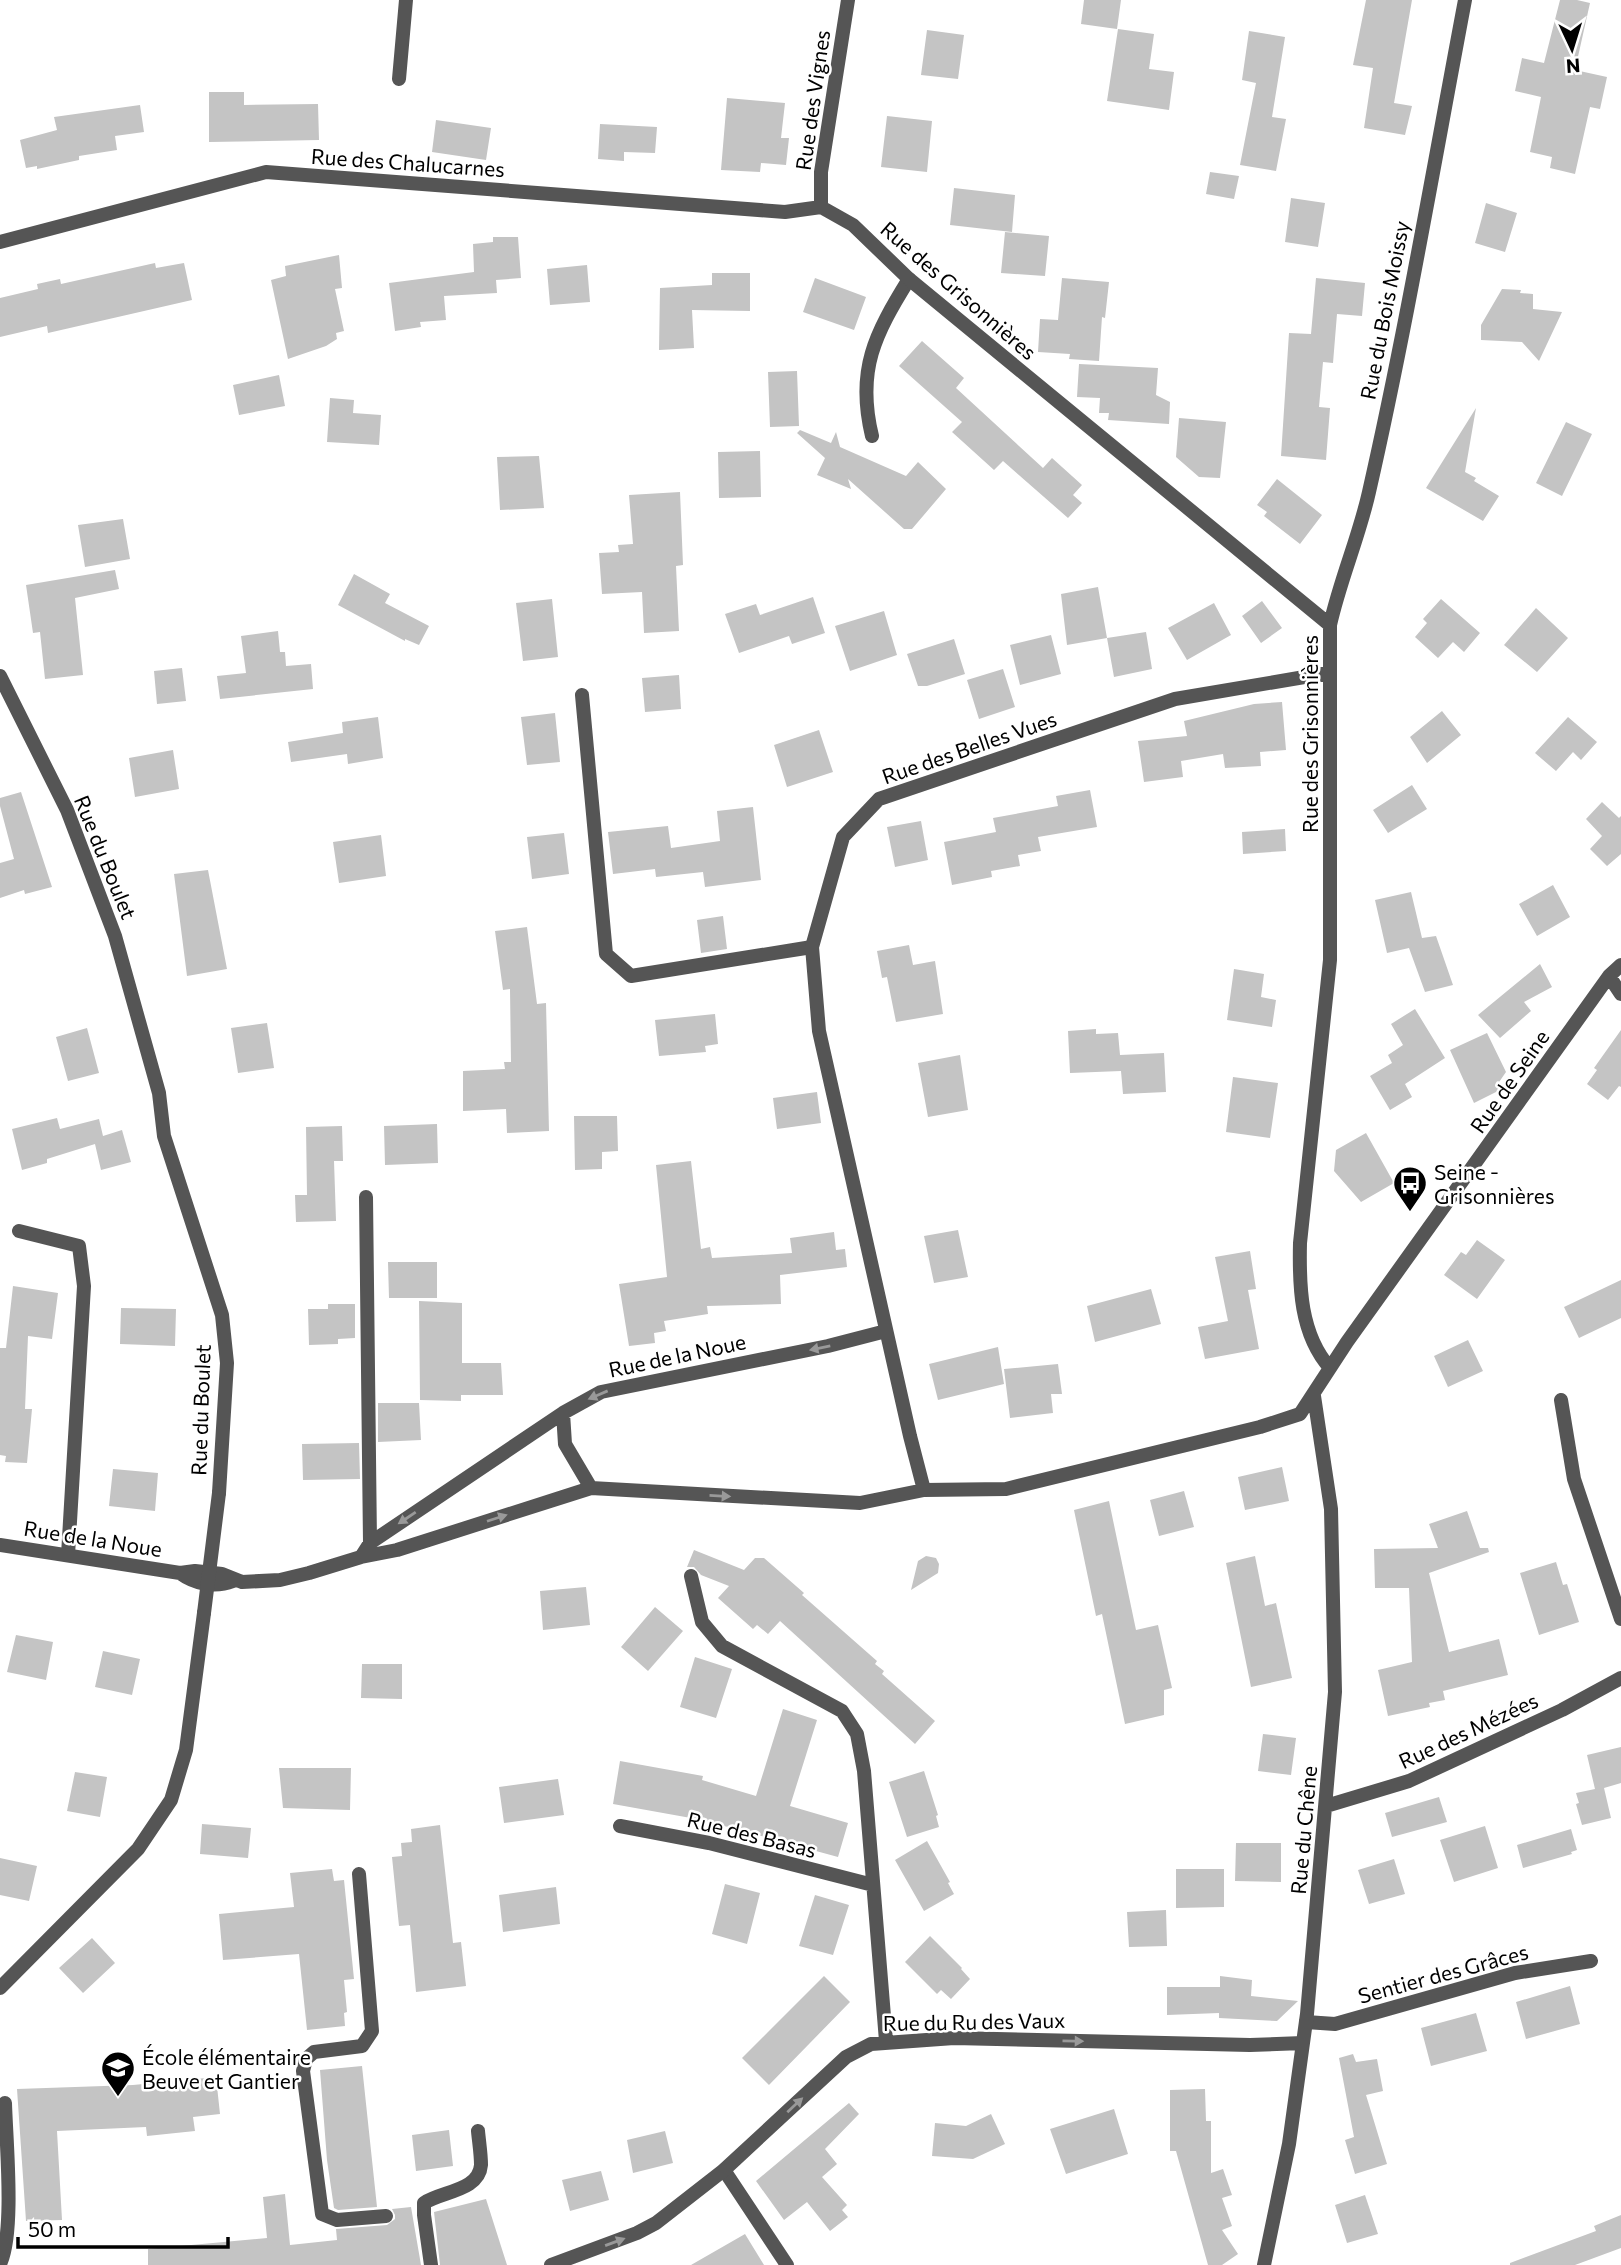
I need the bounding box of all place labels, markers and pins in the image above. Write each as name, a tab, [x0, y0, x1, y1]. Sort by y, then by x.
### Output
place label: Seine - Grisonnières	[1434, 1159, 1554, 1208]
bus stop icon: Seine - Grisonnières	[1391, 1164, 1429, 1213]
place label: École élémentaire Beuve et Gantier	[142, 2044, 311, 2093]
school or university icon: École élémentaire Beuve et Gantier	[99, 2049, 137, 2098]

